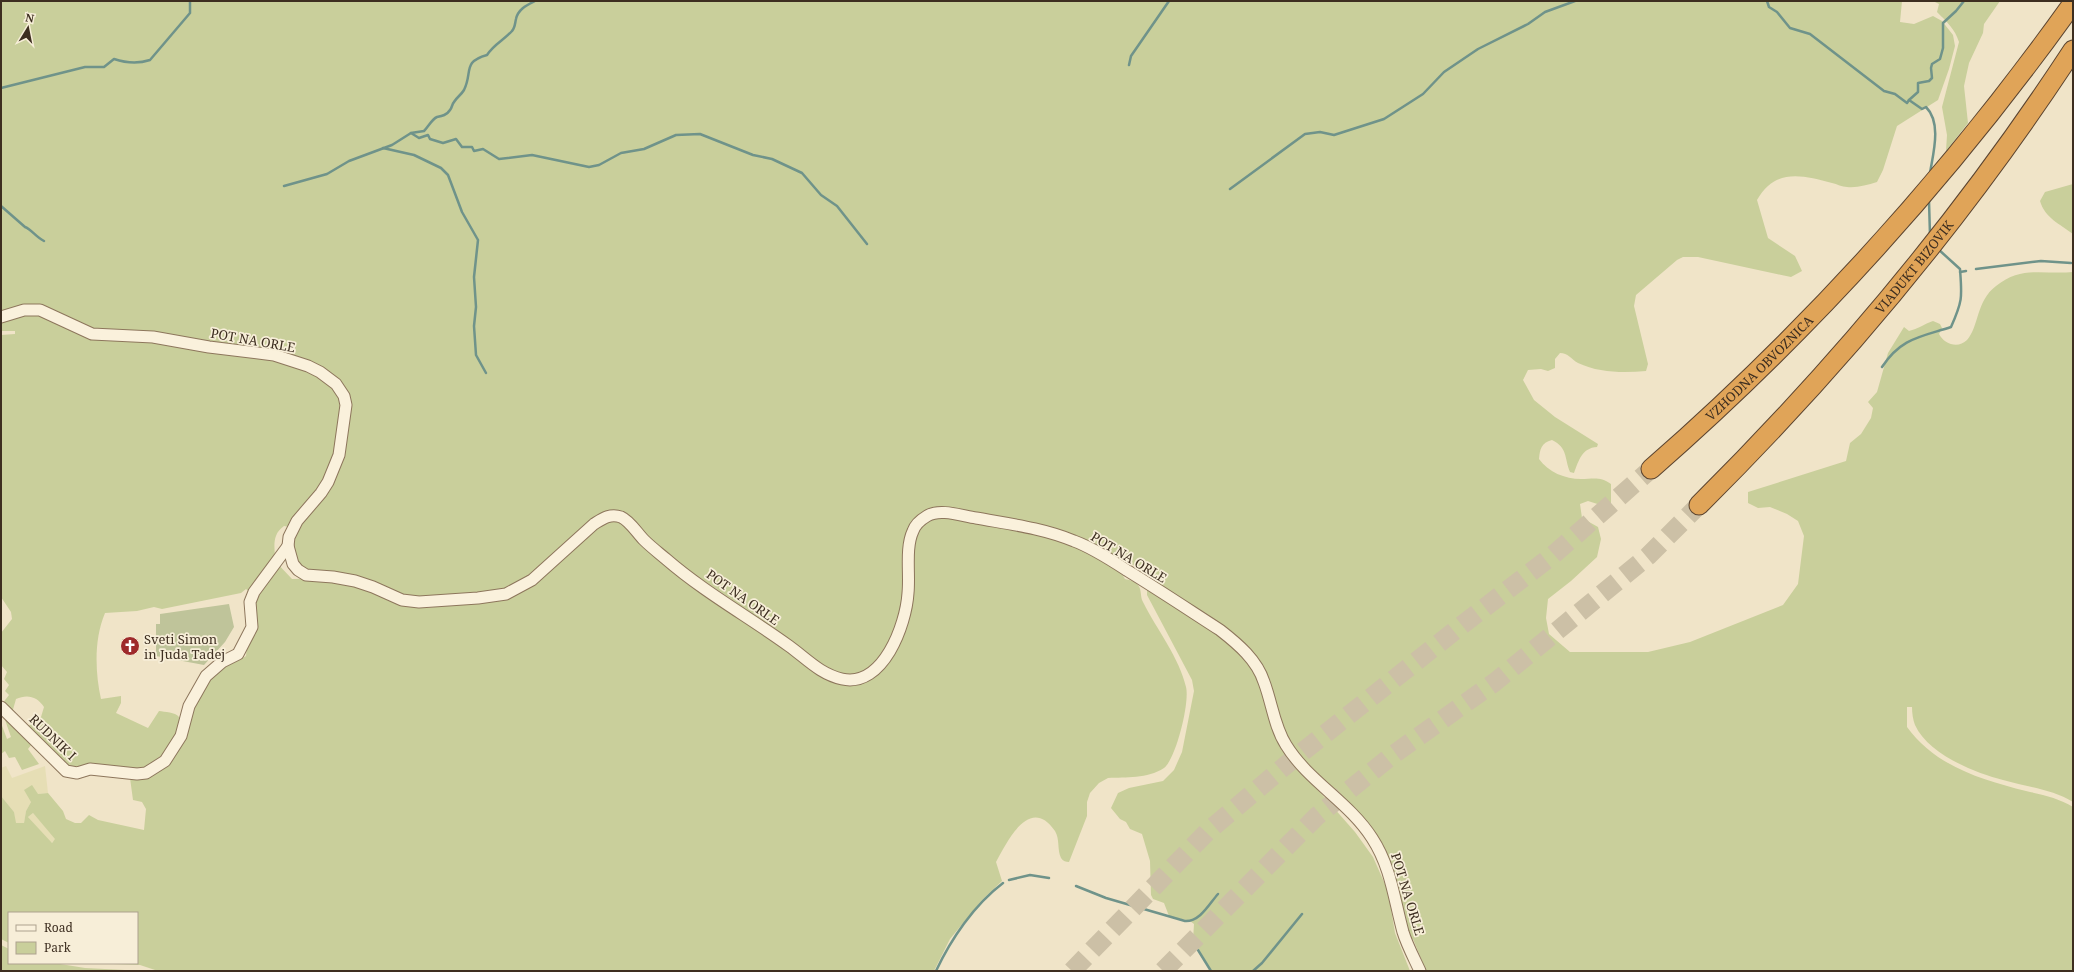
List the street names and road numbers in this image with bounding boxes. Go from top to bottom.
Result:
street label: VIADUKT BIZOVIK [1871,216,1958,317]
street label: VZHODNA OBVOZNICA [1701,311,1818,425]
street label: POT NA ORLE [209,324,297,356]
street label: POT NA ORLE [1088,527,1170,587]
street label: POT NA ORLE [703,565,783,629]
street label: RUDNIK I [25,710,81,764]
street label: POT NA ORLE [1387,851,1429,937]

